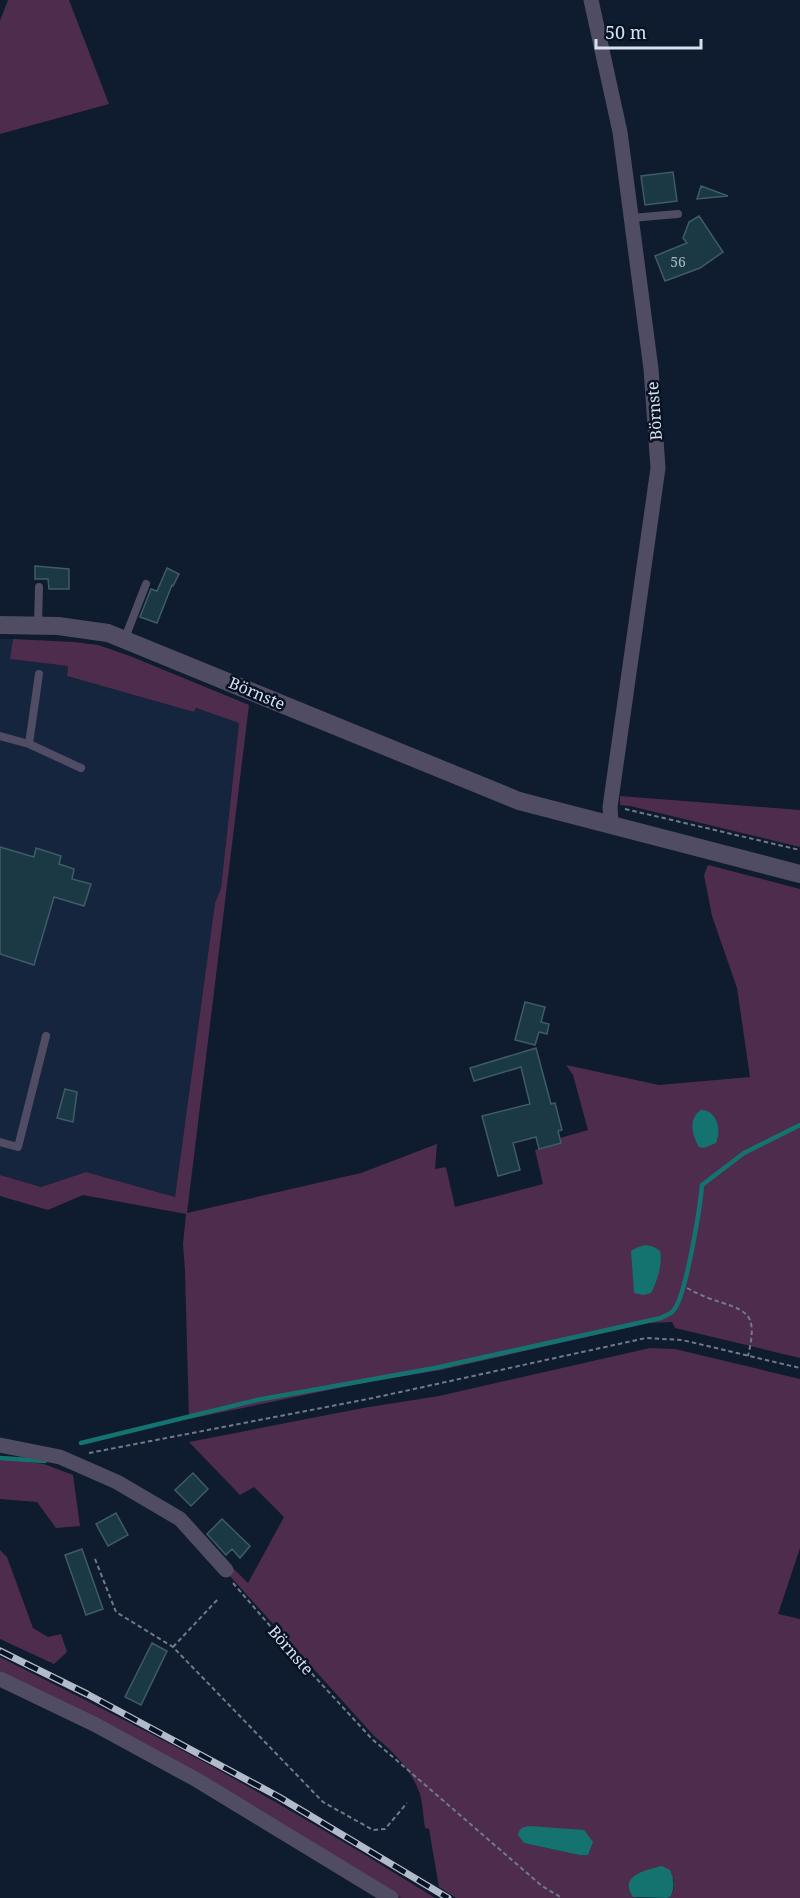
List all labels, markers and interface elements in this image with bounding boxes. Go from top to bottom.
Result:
scale bar [596,12,701,50]
text: 50 m [605,20,647,44]
house number: 56 [670,252,686,271]
street label: Börnste [641,381,667,441]
street label: Börnste [226,671,288,715]
street label: Börnste [263,1621,319,1679]

